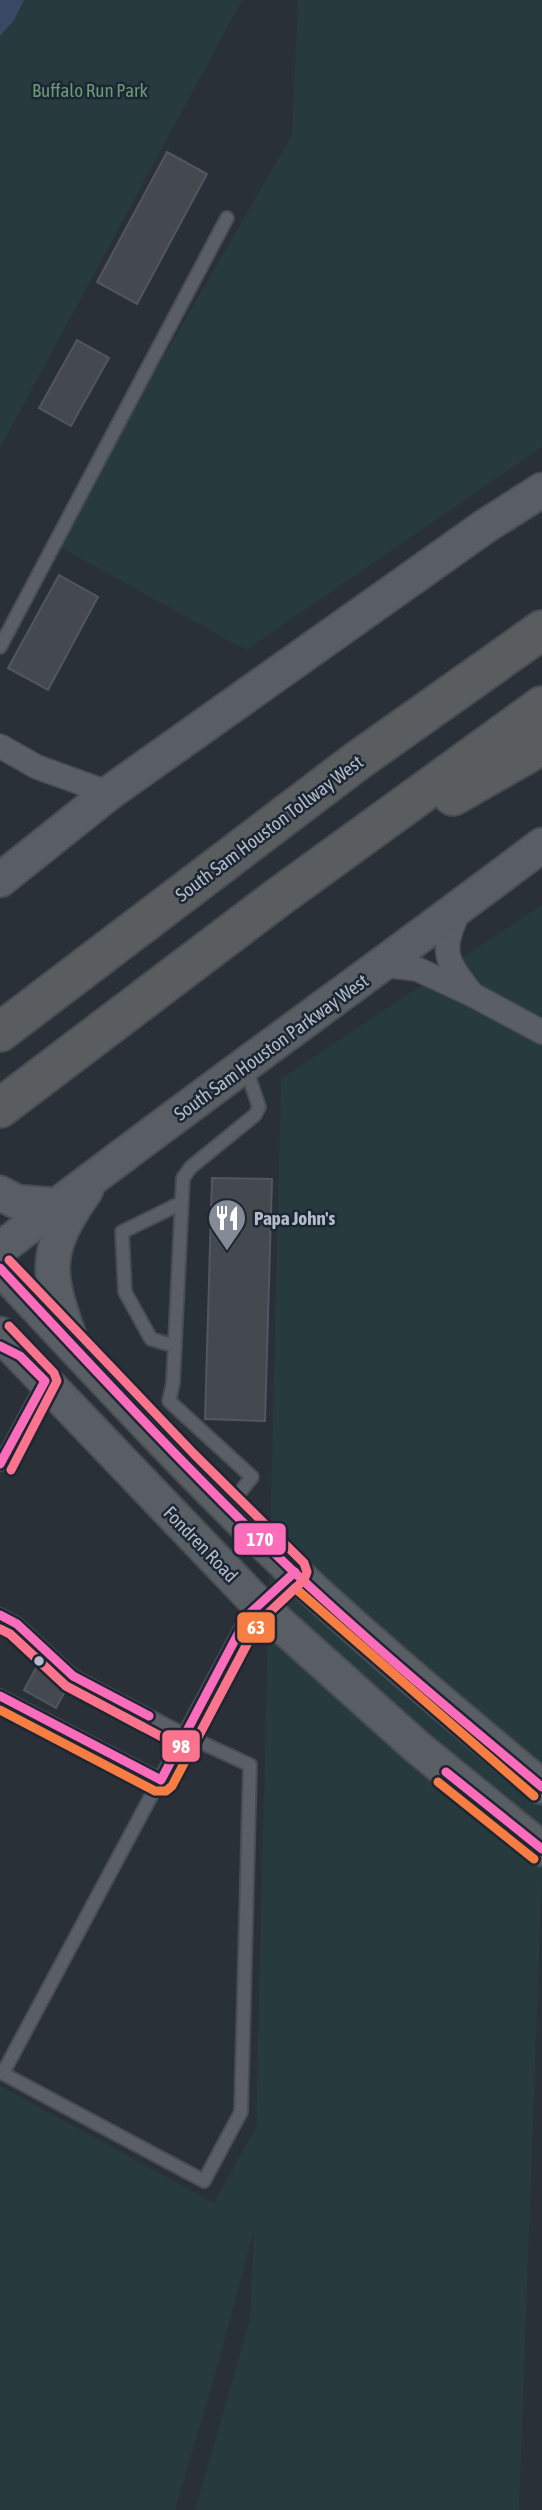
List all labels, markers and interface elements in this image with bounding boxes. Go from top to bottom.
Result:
park label: Buffalo Run Park [32,79,149,101]
street label: South Sam Houston Tollway West [171,750,367,906]
street label: South Sam Houston Parkway West [170,969,372,1125]
restaurant icon: Papa John's [206,1197,248,1252]
place label: Papa John's [254,1207,335,1229]
street label: Fondren Road [159,1502,243,1586]
line badge: 170 [233,1522,287,1556]
text: 170 [247,1528,273,1550]
line badge: 63 [236,1611,276,1644]
text: 63 [247,1616,265,1638]
unlabelled marker [32,1654,46,1668]
line badge: 98 [161,1729,201,1763]
text: 98 [172,1735,190,1757]

